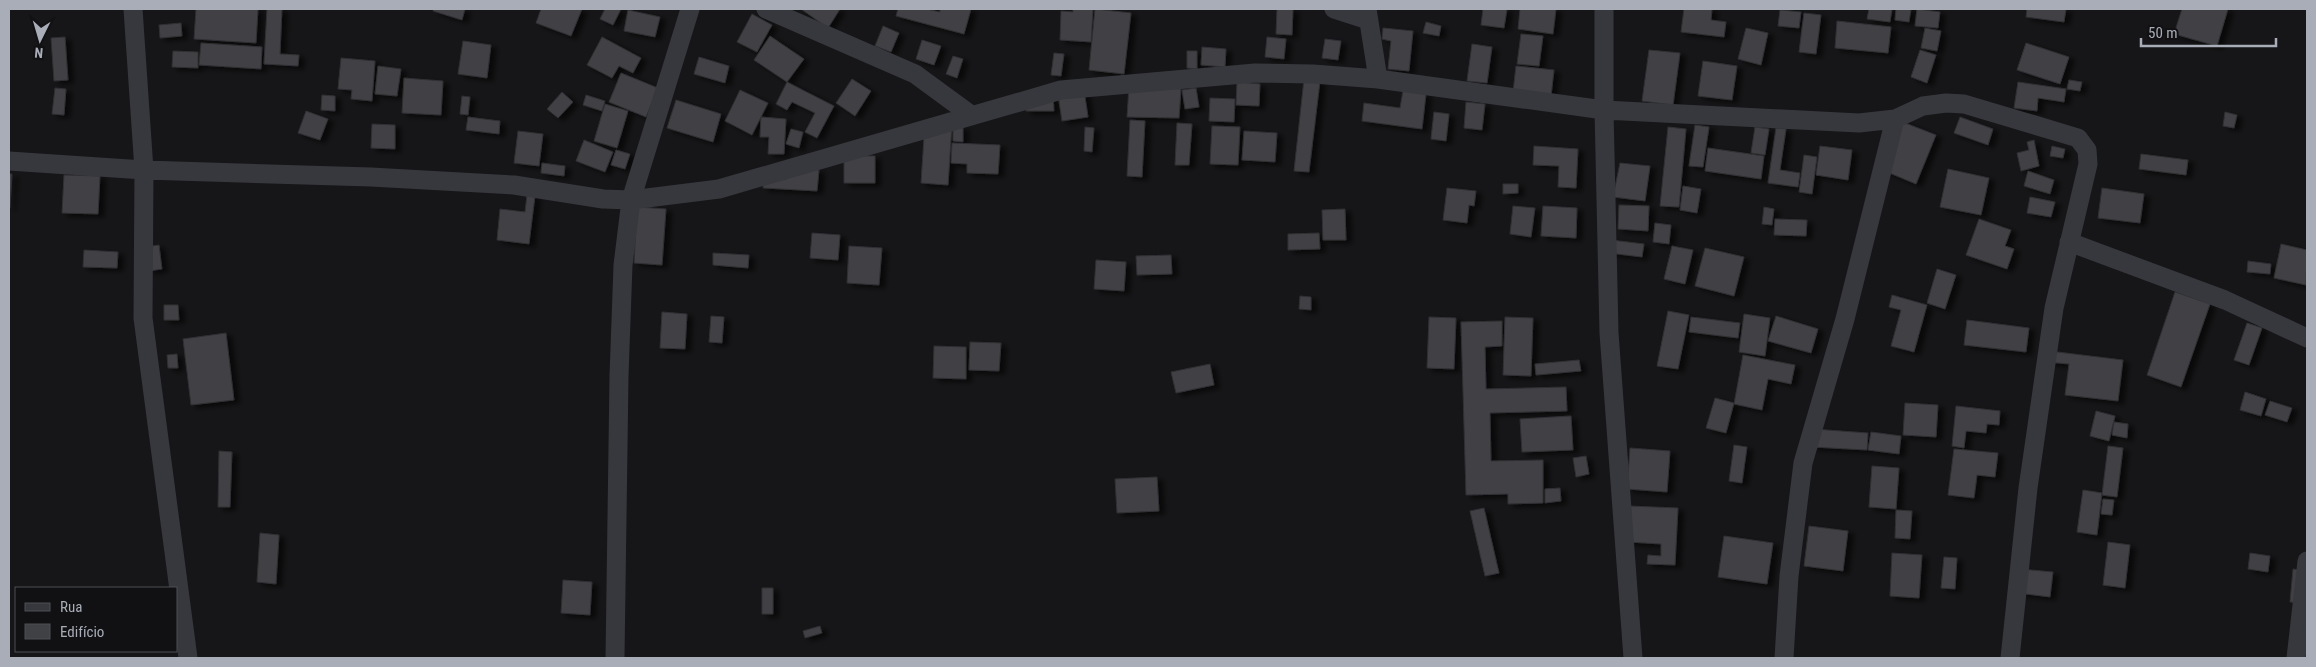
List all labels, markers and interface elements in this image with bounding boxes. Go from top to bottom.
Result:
north arrow [15,15,65,65]
scale bar [2141,15,2276,47]
text: 50 m [2148,24,2178,42]
text: N [34,45,44,61]
legend [15,587,178,652]
text: Rua [60,598,82,616]
text: Edifício [60,623,104,641]

